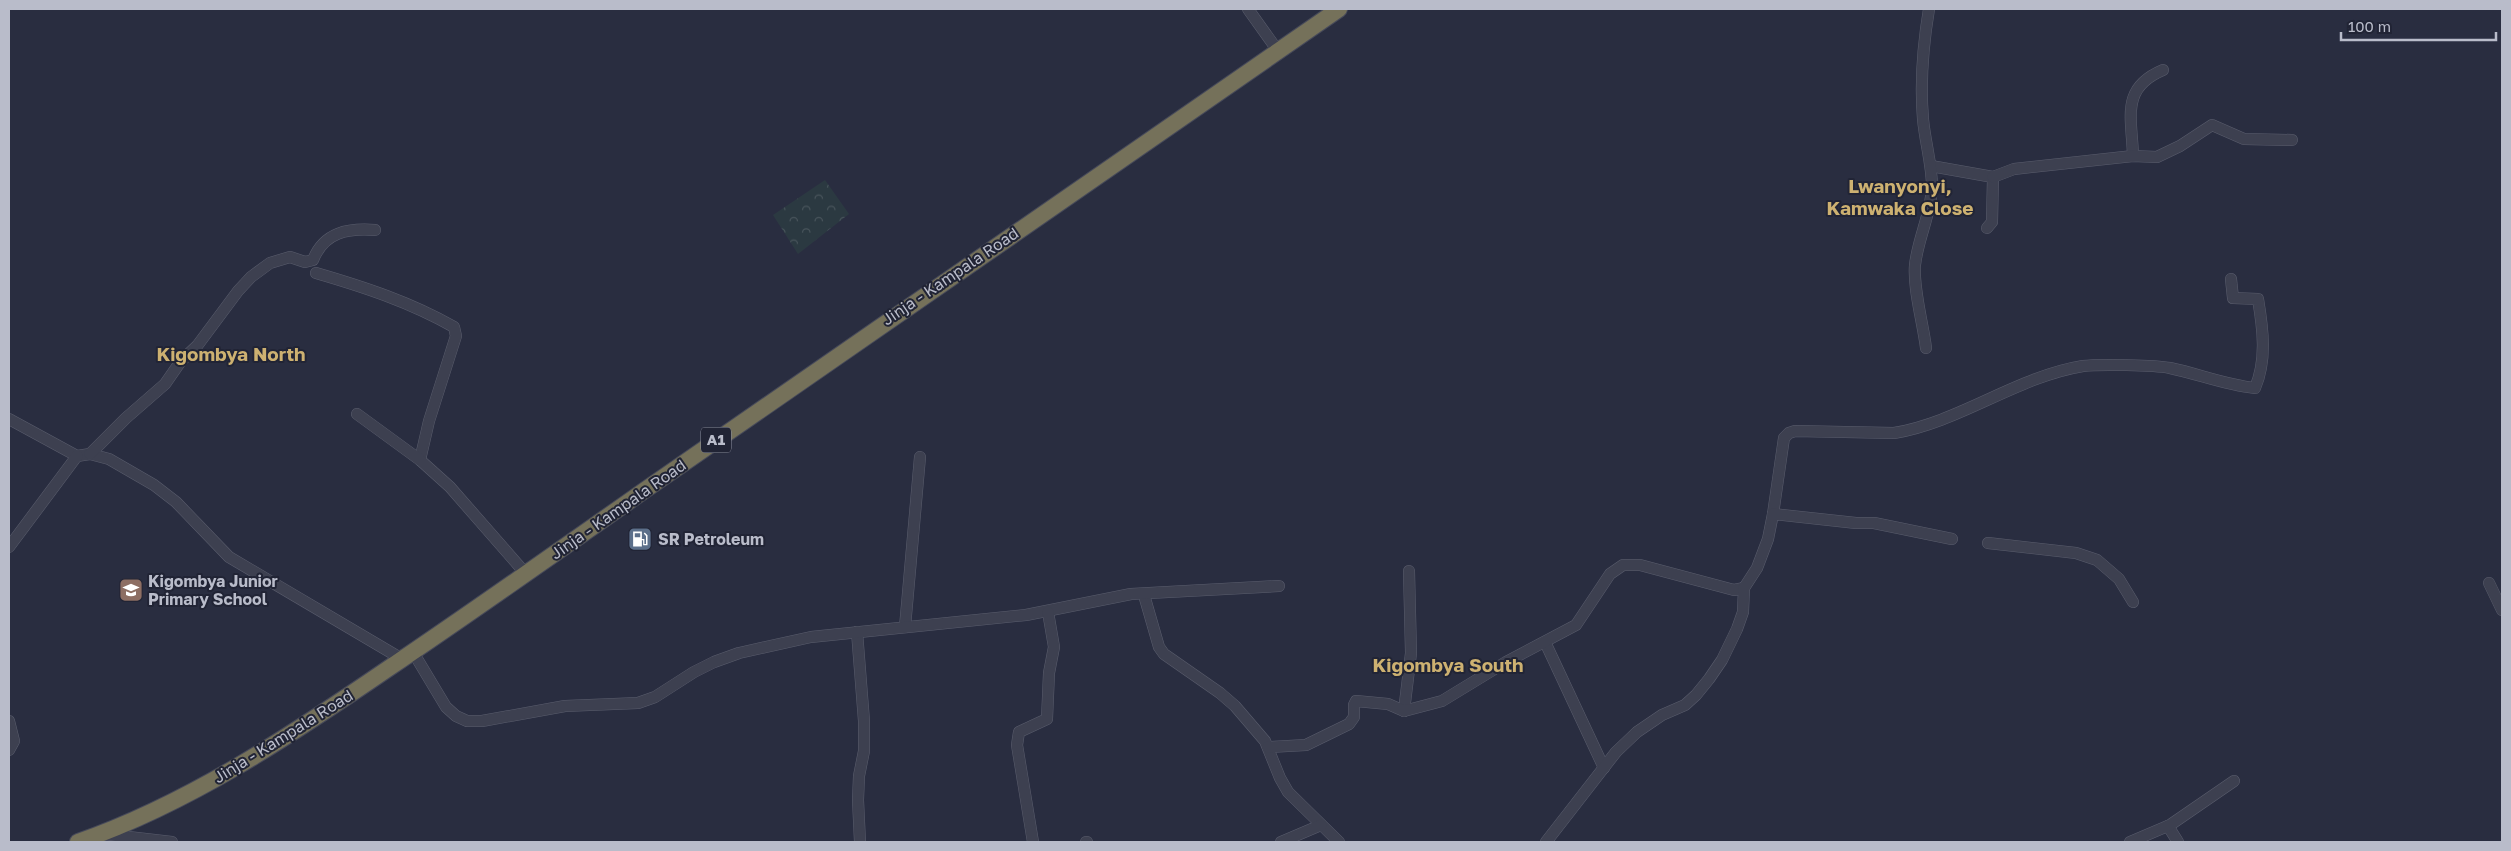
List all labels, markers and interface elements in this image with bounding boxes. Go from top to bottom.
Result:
scale bar [2341,10,2496,42]
text: 100 m [2348,17,2391,35]
district label: Lwanyonyi, Kamwaka Close [1827,174,1973,219]
street label: Jinja - Kampala Road [878,223,1022,329]
district label: Kigombya North [156,342,306,365]
road number: A1 [701,428,731,452]
street label: Jinja - Kampala Road [546,455,690,563]
fuel station icon: SR Petroleum [627,526,653,552]
place label: SR Petroleum [658,529,764,549]
place label: Kigombya Junior Primary School [148,571,278,609]
school or university icon: Kigombya Junior Primary School [118,577,144,603]
district label: Kigombya South [1372,653,1524,676]
street label: Jinja - Kampala Road [210,685,356,787]

